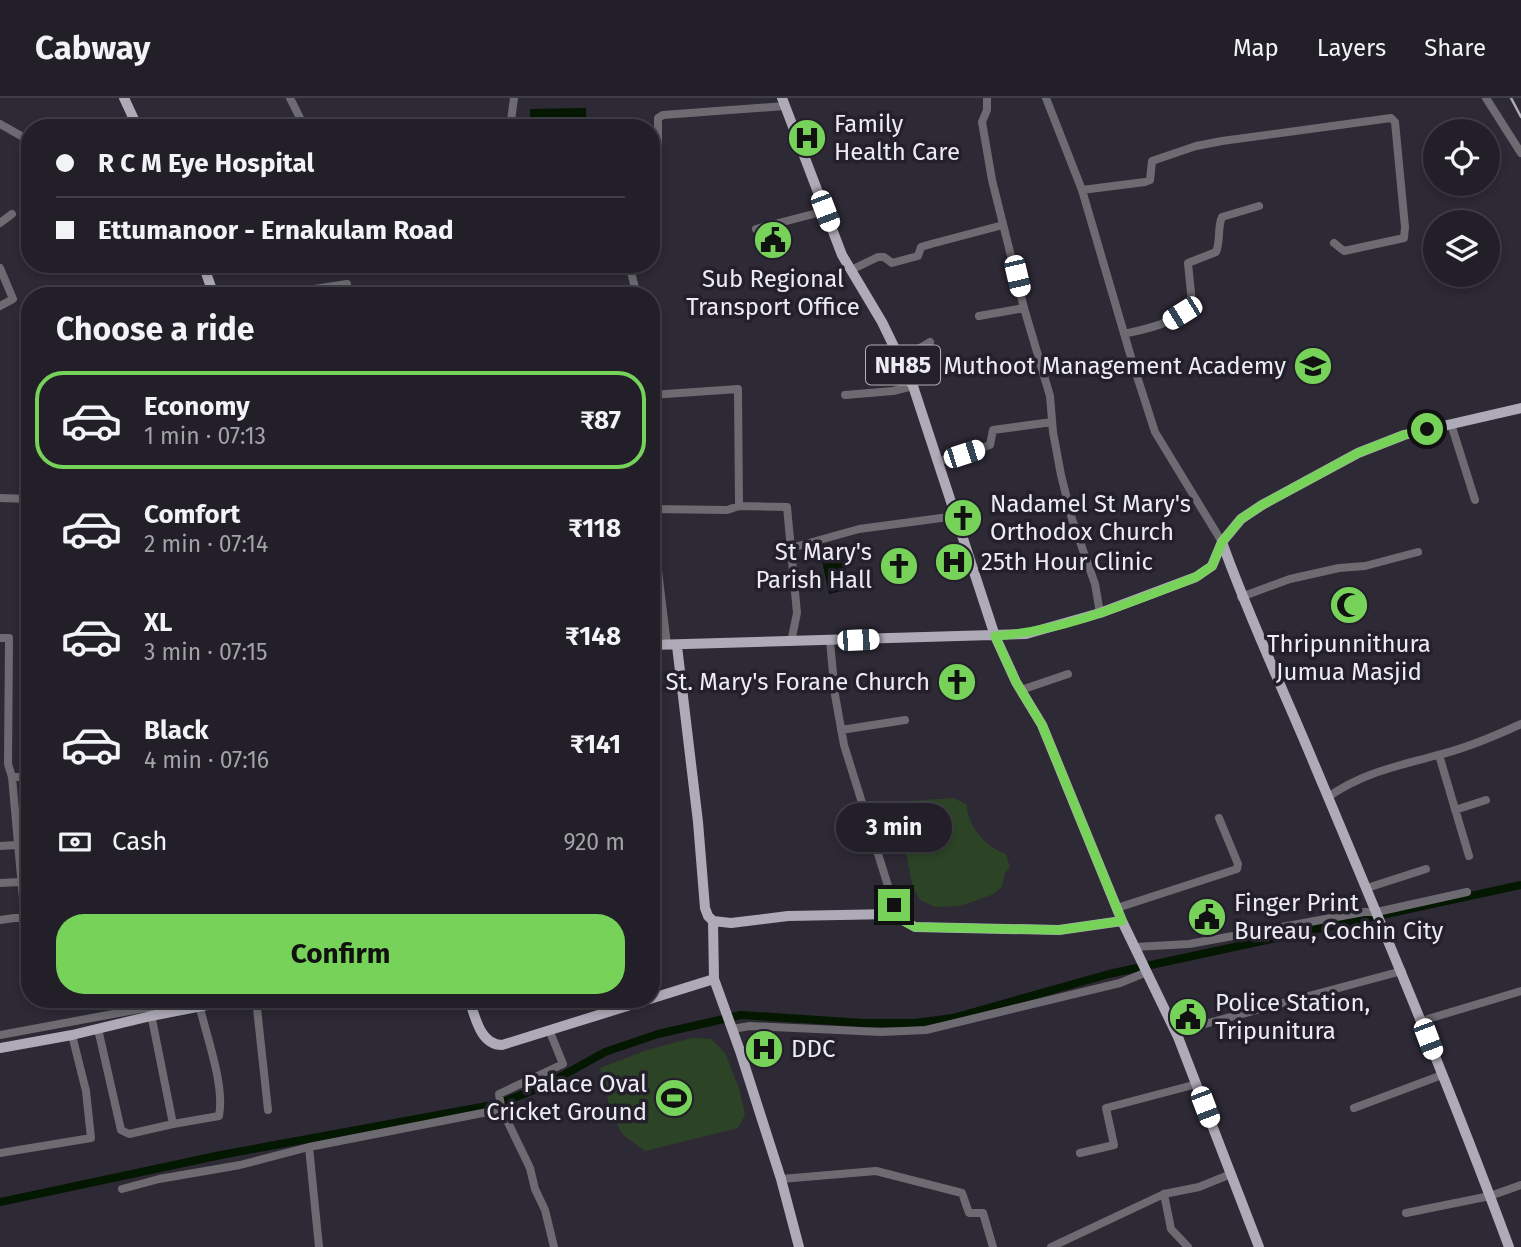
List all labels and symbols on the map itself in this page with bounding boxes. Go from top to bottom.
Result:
place label: Family Health Care [834,110,960,166]
hospital icon: Family Health Care [786,117,828,159]
car [808,188,843,234]
public building icon: Sub Regional Transport Office [752,219,794,261]
car [1003,253,1032,299]
place label: Sub Regional Transport Office [686,265,860,321]
car [1159,293,1206,333]
school or university icon: Muthoot Management Academy [1292,345,1334,387]
road number: NH85 [866,346,940,384]
place label: Muthoot Management Academy [943,352,1286,380]
route start [1411,413,1443,445]
car [941,438,988,470]
place label: Nadamel St Mary's Orthodox Church [990,490,1191,546]
church icon: Nadamel St Mary's Orthodox Church [942,497,984,539]
place label: St Mary's Parish Hall [755,538,872,594]
hospital icon: 25th Hour Clinic [933,541,975,583]
church icon: St Mary's Parish Hall [878,545,920,587]
place label: 25th Hour Clinic [981,548,1153,576]
mosque icon: Thripunnithura Jumua Masjid [1328,584,1370,626]
car [837,629,880,651]
place label: Thripunnithura Jumua Masjid [1267,630,1431,686]
church icon: St. Mary's Forane Church [936,661,978,703]
place label: St. Mary's Forane Church [665,668,930,696]
callout: 3 min [836,804,952,852]
route end [878,889,910,921]
place label: Finger Print Bureau, Cochin City [1234,889,1444,945]
public building icon: Finger Print Bureau, Cochin City [1186,896,1228,938]
place label: Police Station, Tripunitura [1215,989,1370,1045]
public building icon: Police Station, Tripunitura [1167,996,1209,1038]
car [1411,1016,1446,1062]
hospital icon: DDC [743,1028,785,1070]
place label: DDC [791,1035,835,1063]
place label: Palace Oval Cricket Ground [486,1070,647,1126]
sports icon: Palace Oval Cricket Ground [653,1077,695,1119]
car [1188,1084,1223,1130]

